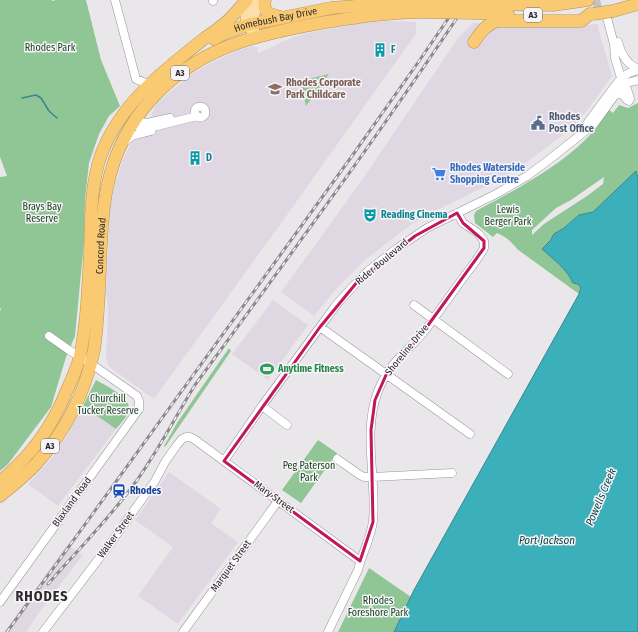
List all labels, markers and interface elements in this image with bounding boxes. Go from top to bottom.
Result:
street label: Homebush Bay Drive [232,5,318,35]
road number: A3 [524,8,542,22]
park label: Rhodes Park [25,42,76,54]
building icon: F [372,42,388,58]
place label: F [391,44,396,56]
road number: A3 [171,66,189,80]
place label: Rhodes Corporate Park Childcare [286,77,361,101]
school or university icon: Rhodes Corporate Park Childcare [267,81,283,97]
place label: Rhodes Post Office [549,111,594,135]
public building icon: Rhodes Post Office [530,115,546,131]
building icon: D [187,150,203,166]
place label: D [206,152,212,164]
place label: Rhodes Waterside Shopping Centre [450,162,525,186]
supermarket icon: Rhodes Waterside Shopping Centre [431,166,447,182]
park label: Brays Bay Reserve [22,201,62,225]
park label: Lewis Berger Park [485,204,532,228]
theatre icon: Reading Cinema [362,207,378,223]
place label: Reading Cinema [381,209,448,221]
street label: Concord Road [94,217,109,274]
street label: Rider Boulevard [353,236,411,288]
street label: Shoreline Drive [383,322,431,378]
sports icon: Anytime Fitness [259,361,275,377]
place label: Anytime Fitness [277,363,344,375]
park label: Churchill Tucker Reserve [77,393,139,417]
road number: A3 [41,439,59,453]
park label: Peg Paterson Park [283,460,335,484]
water label: Powells Creek [583,466,619,528]
street label: Blaxland Road [50,475,94,529]
street label: Mary Street [251,478,297,516]
station icon: Rhodes [111,483,127,499]
place label: Rhodes [130,485,162,497]
street label: Walker Street [95,509,137,561]
water label: Port Jackson [519,534,575,547]
street label: Marquet Street [208,537,254,594]
district label: RHODES [15,588,69,605]
park label: Rhodes Foreshore Park [348,595,409,619]

